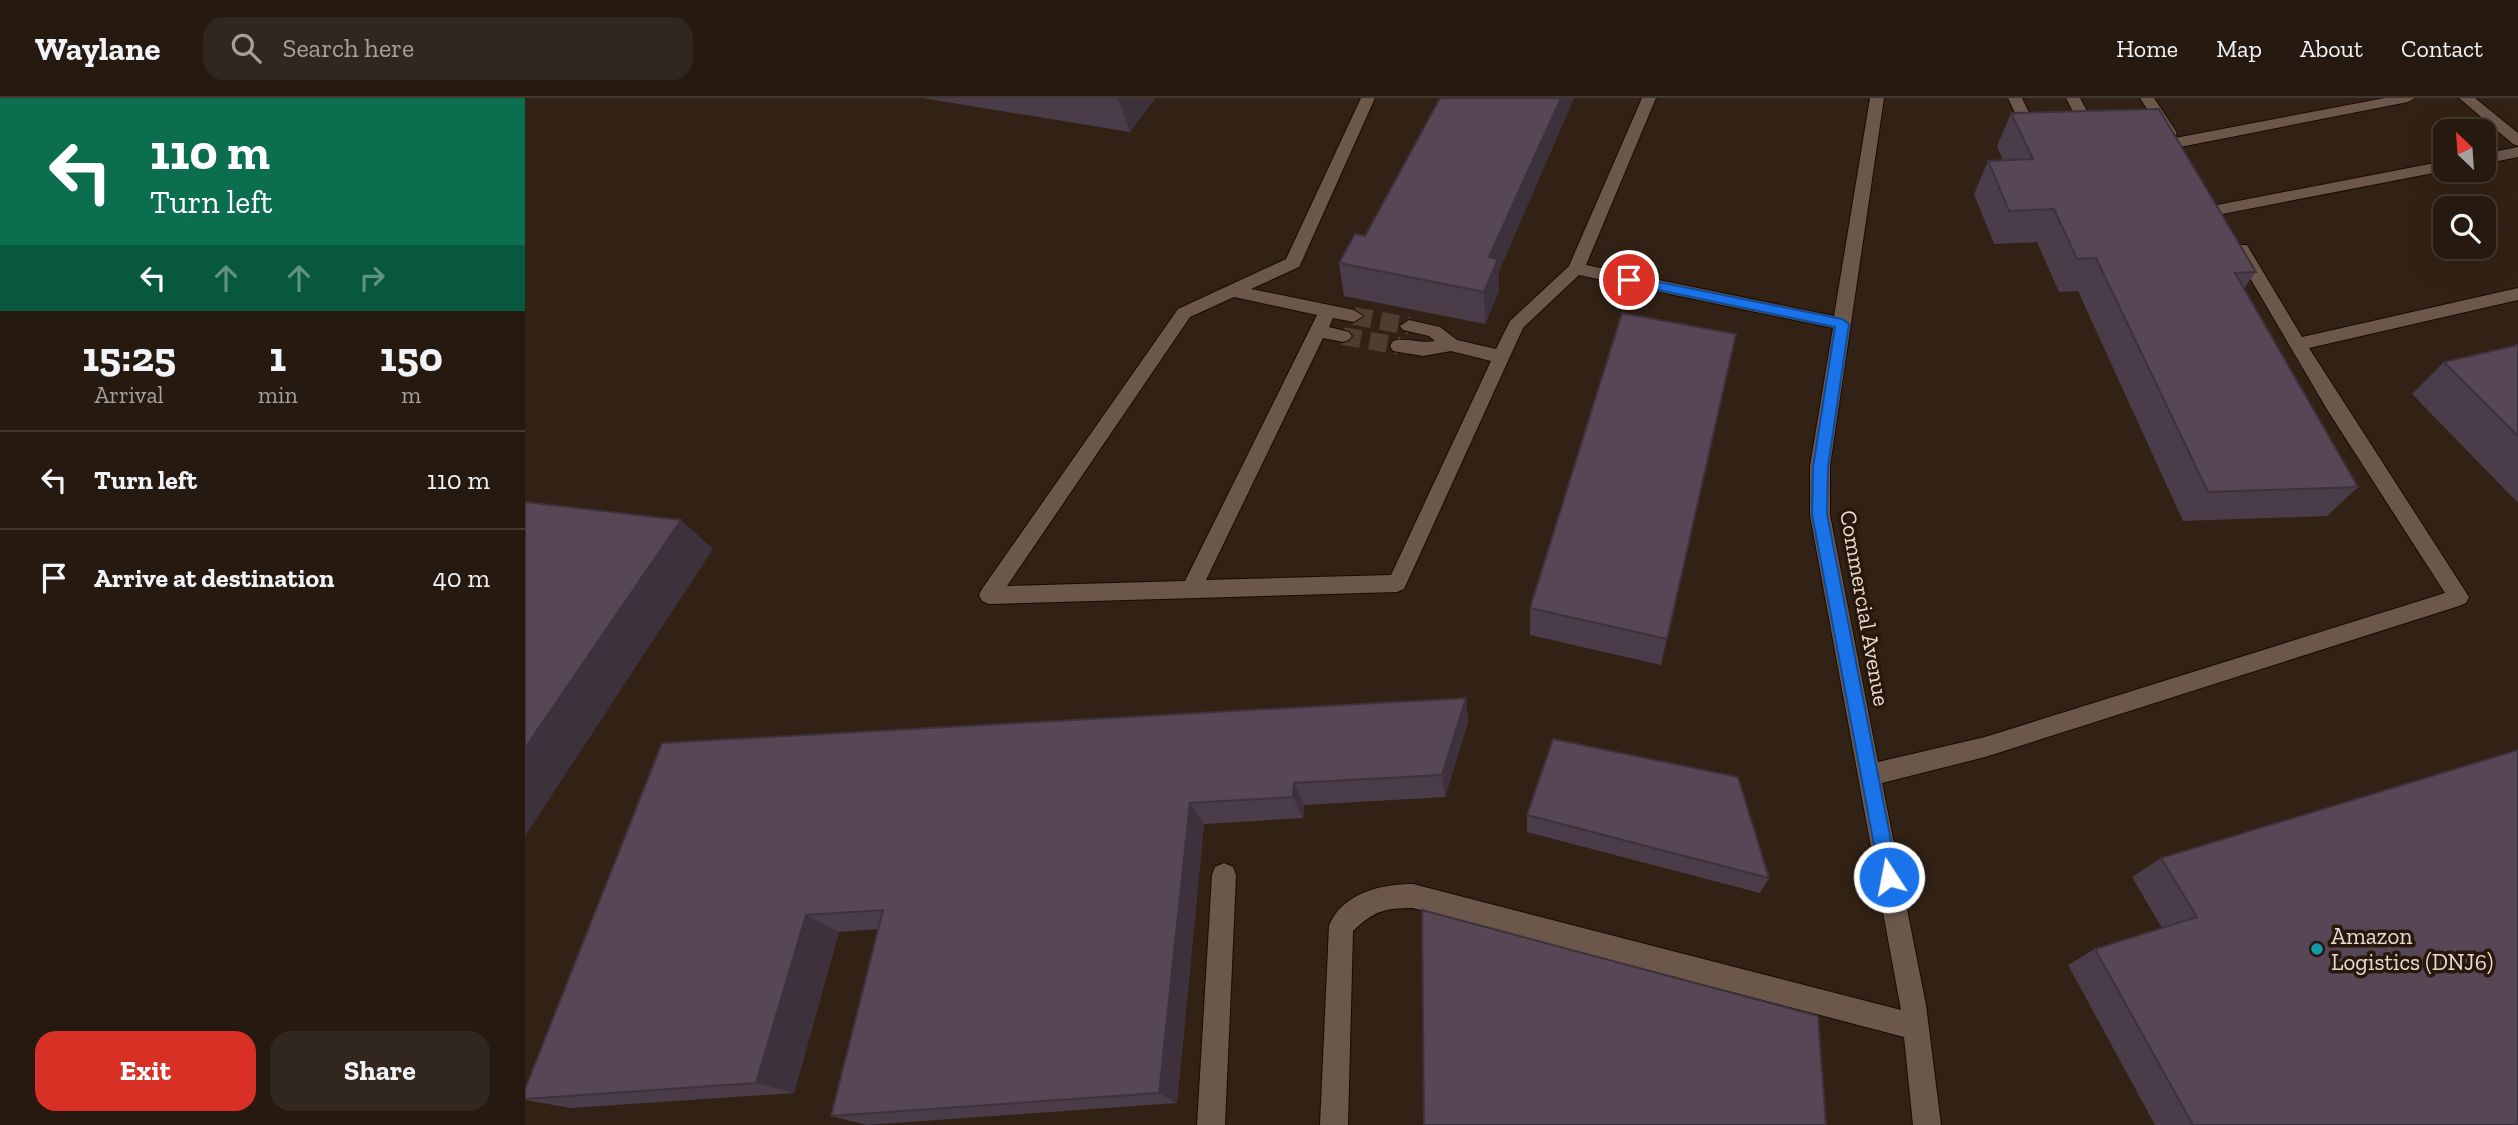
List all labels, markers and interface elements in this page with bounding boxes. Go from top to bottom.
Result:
search box [203,17,693,80]
text: Waylane [35,29,161,68]
icon: search [227,29,265,67]
text: Search here [283,32,414,64]
text: Home [2116,34,2178,63]
text: Map [2216,34,2262,63]
text: About [2300,34,2363,63]
text: Contact [2401,34,2483,63]
north arrow [2433,119,2495,182]
map controls [2433,119,2496,259]
text: 110 m [150,123,270,182]
icon: left [35,126,126,217]
text: Turn left [150,183,272,221]
button: search [2433,196,2496,259]
pin [1599,250,1659,310]
icon: left [134,259,172,297]
icon: ahead [207,259,245,297]
icon: ahead [280,259,318,297]
icon: right [353,259,391,297]
icon: arrive [1610,261,1648,299]
text: 15:25 [82,331,176,382]
text: 1 [269,331,286,382]
text: 150 [380,331,443,382]
text: Arrival [94,381,164,409]
text: min [258,381,298,409]
text: m [401,381,421,409]
icon: left [35,461,73,499]
text: Turn left [94,464,197,496]
text: 110 m [427,464,490,496]
street label: Commercial Avenue [1834,508,1896,708]
icon: arrive [35,559,73,597]
text: Arrive at destination [94,562,334,594]
text: 40 m [433,562,490,594]
position arrow [1852,840,1926,914]
place label: Amazon Logistics (DNJ6) [2331,922,2493,976]
marker: Amazon Logistics (DNJ6) [2309,941,2325,957]
button: Exit [35,1031,256,1111]
button: Share [270,1031,490,1111]

